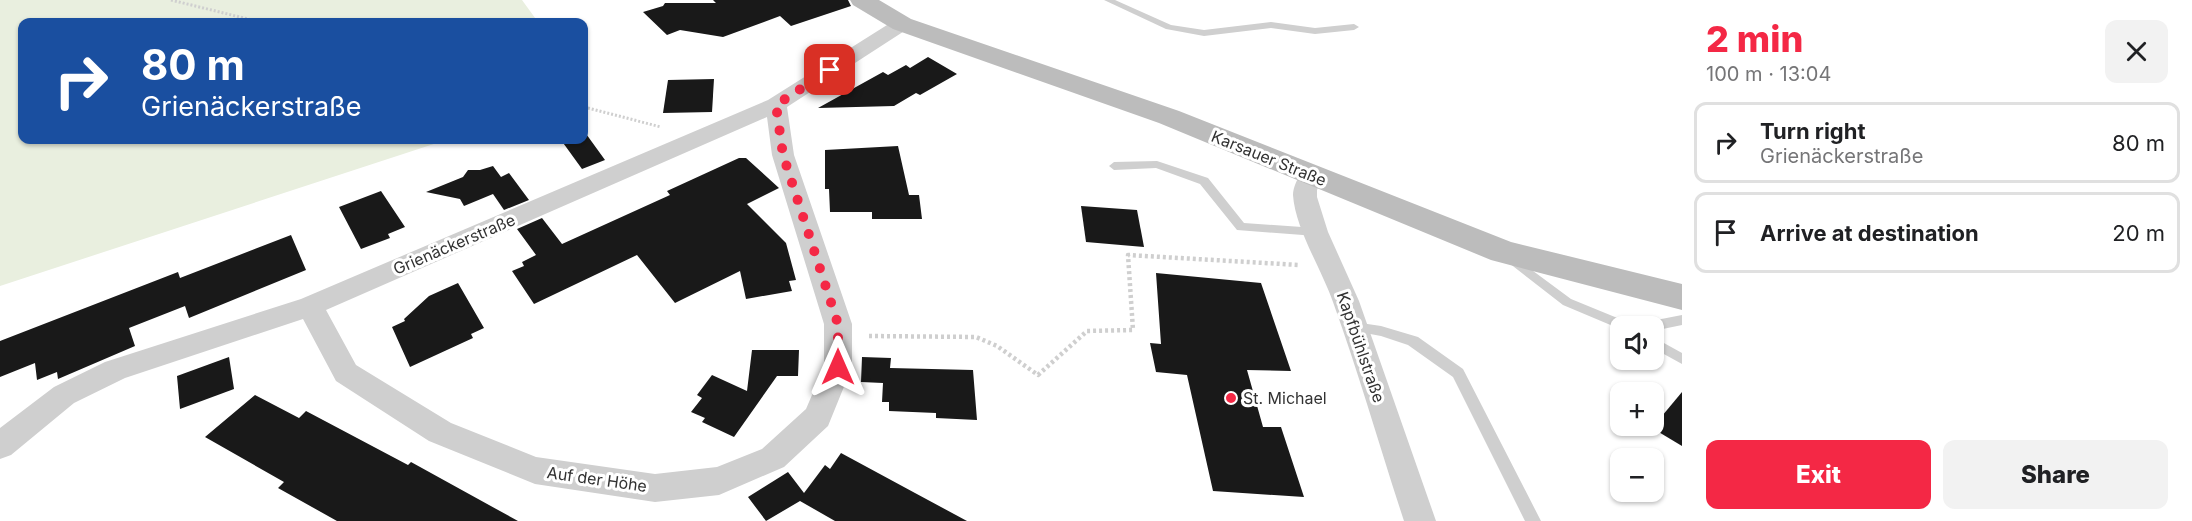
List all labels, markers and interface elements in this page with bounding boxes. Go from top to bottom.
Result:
text: 2 min [1706,17,1803,61]
button: close [2105,20,2168,83]
text: 80 m [141,39,245,90]
icon: right [42,42,120,120]
pin [804,44,855,95]
icon: arrive [813,53,846,86]
text: 100 m · 13:04 [1706,62,1831,86]
text: Grienäckerstraße [141,90,361,123]
text: Turn right [1760,118,1866,144]
street label: Karsauer Straße [1209,126,1329,190]
icon: right [1709,126,1742,159]
text: 80 m [2112,130,2165,156]
text: Grienäckerstraße [1760,144,1923,168]
street label: Grienäckerstraße [390,209,518,279]
icon: arrive [1709,216,1742,249]
text: Arrive at destination [1760,220,1979,246]
text: 20 m [2112,220,2165,246]
street label: Kapfbühlstraße [1333,289,1389,405]
map controls [1610,316,1664,502]
button: sound [1610,316,1664,370]
position arrow [806,335,870,399]
button: + [1610,382,1664,436]
place label: St. Michael [1243,388,1327,408]
marker: St. Michael [1224,391,1238,405]
button: Exit [1706,440,1931,509]
button: Share [1943,440,2168,509]
button: − [1610,448,1664,502]
street label: Auf der Höhe [546,462,648,496]

